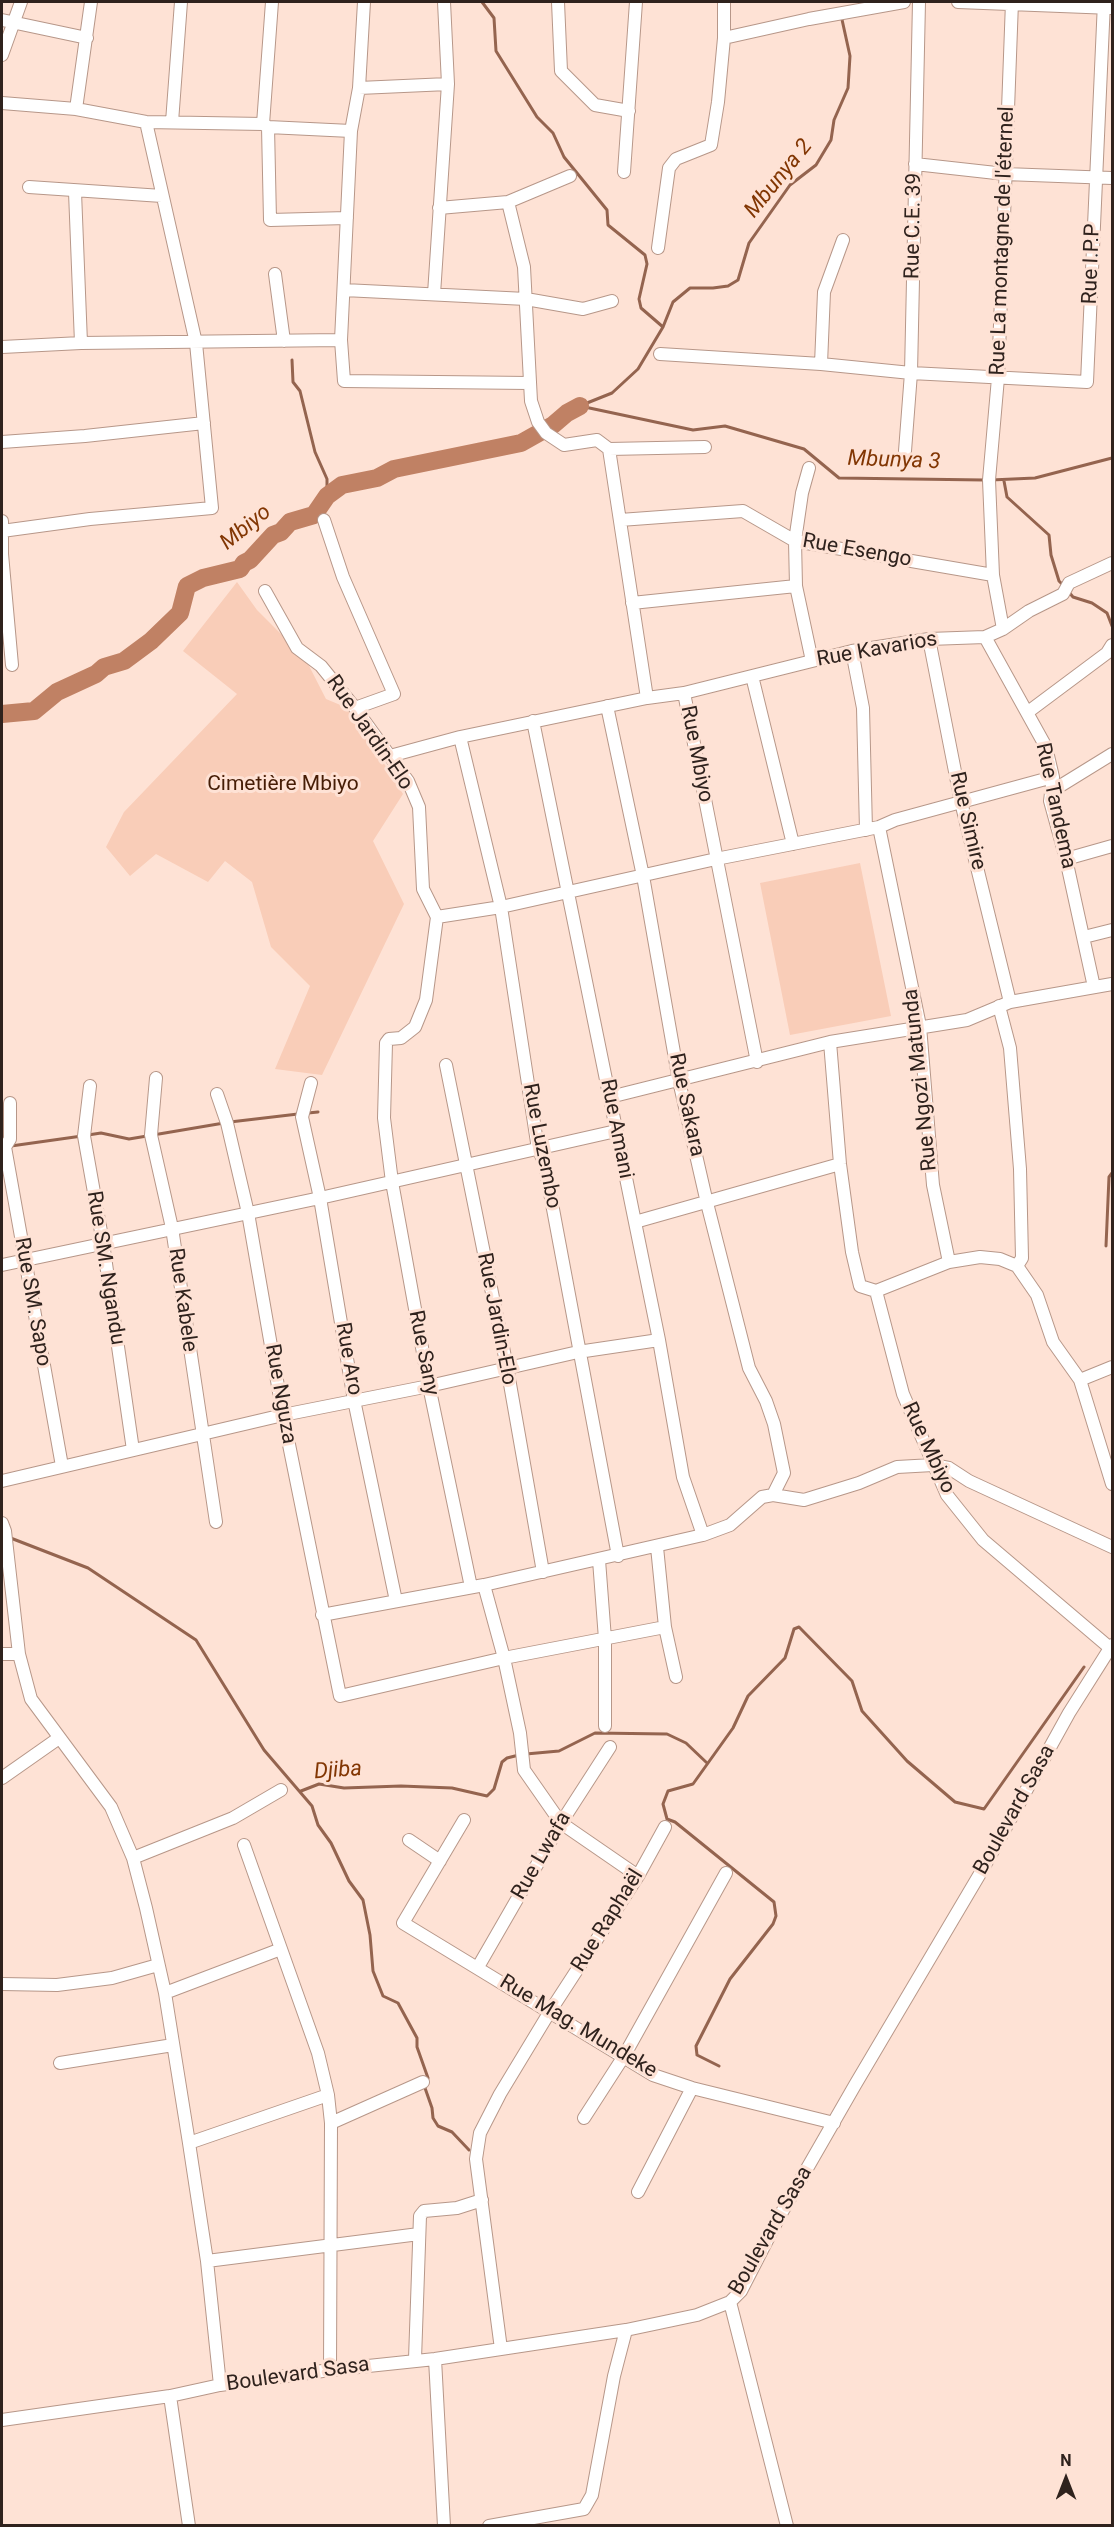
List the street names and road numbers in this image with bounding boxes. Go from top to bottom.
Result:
street label: Rue La montagne de l'éternel [986,106,1020,376]
street label: Rue C.E. 39 [900,173,928,279]
street label: Rue I.P.P [1078,223,1106,305]
street label: Rue Esengo [801,529,913,573]
street label: Rue Kavarios [815,627,939,673]
street label: Rue Jardin-Elo [320,671,418,795]
street label: Rue Mbiyo [674,704,718,804]
street label: Rue Tandema [1029,741,1081,871]
street label: Rue Simire [943,769,991,873]
street label: Rue Ngozi Matunda [899,988,943,1172]
street label: Rue Sakara [663,1051,709,1159]
street label: Rue Amani [594,1077,638,1181]
street label: Rue Luzembo [517,1081,565,1211]
street label: Rue SM. Ngandu [80,1189,130,1347]
street label: Rue SM. Sapo [8,1236,56,1368]
street label: Rue Kabele [162,1246,202,1354]
street label: Rue Jardin-Elo [471,1251,521,1387]
street label: Rue Sany [402,1308,444,1398]
street label: Rue Aro [329,1321,367,1397]
street label: Rue Nguza [259,1342,301,1446]
street label: Rue Mbiyo [896,1398,960,1498]
street label: Boulevard Sasa [969,1741,1061,1879]
street label: Rue Lwafa [507,1808,577,1904]
street label: Rue Raphaël [567,1865,649,1977]
street label: Rue Mag. Mundeke [495,1970,661,2084]
street label: Boulevard Sasa [724,2162,818,2300]
street label: Boulevard Sasa [225,2352,371,2398]

